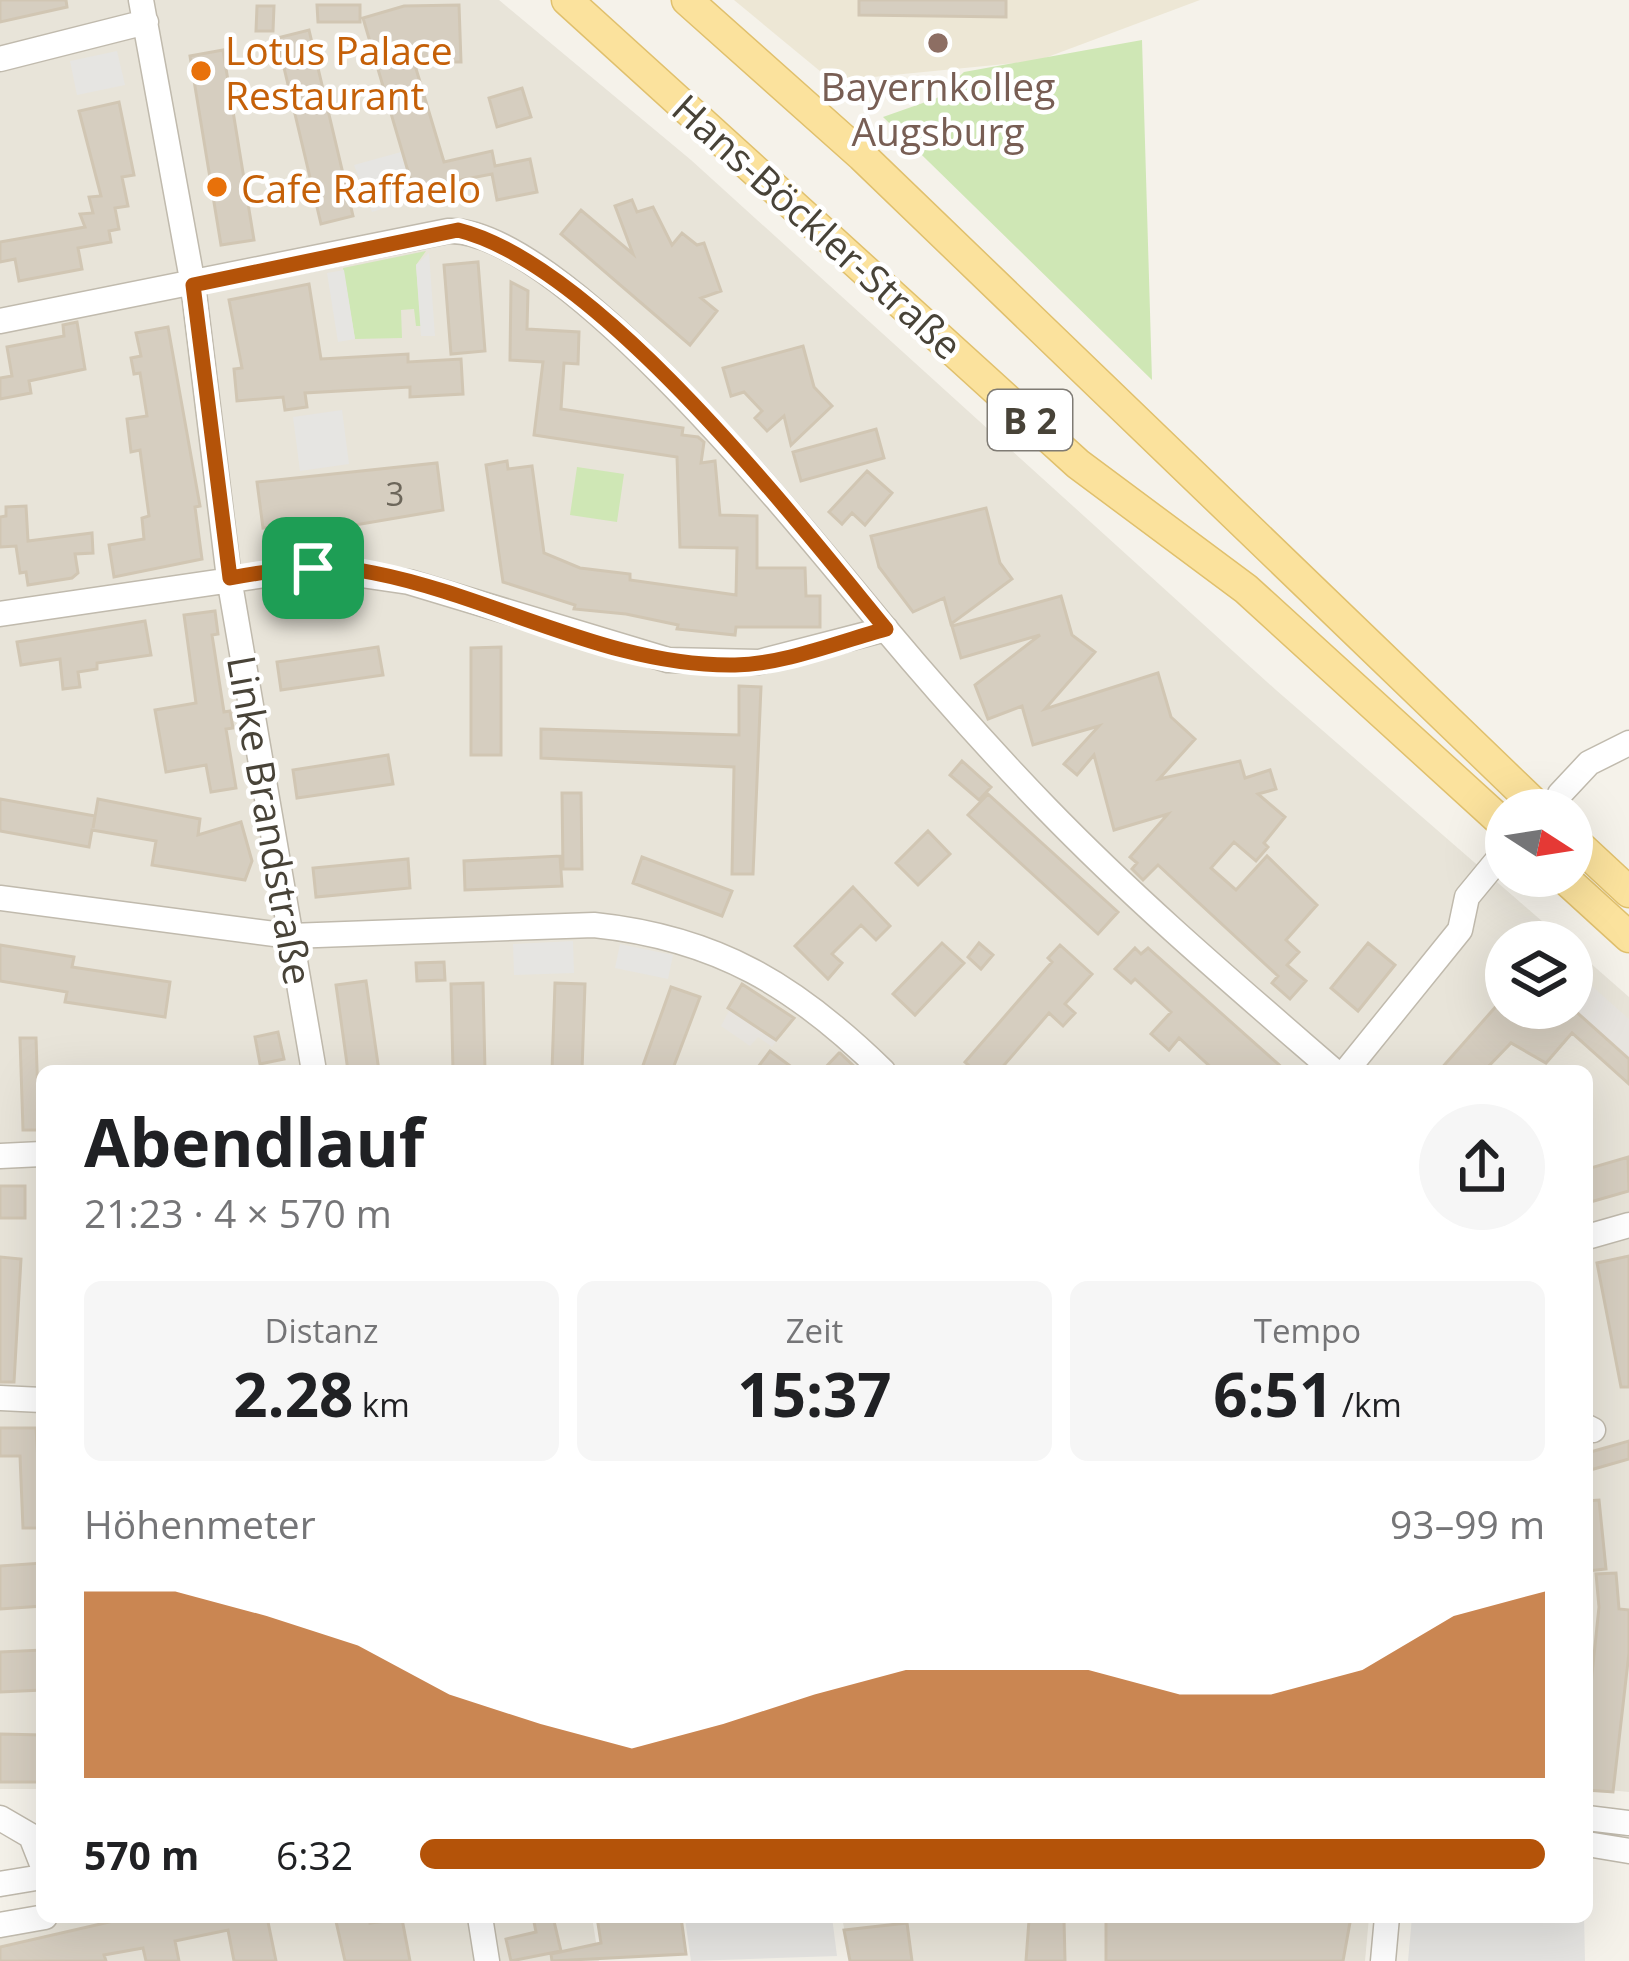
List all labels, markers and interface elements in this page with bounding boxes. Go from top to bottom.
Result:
place label: Lotus Palace Restaurant [225,23,453,121]
marker: Bayernkolleg Augsburg [925,30,951,56]
marker: Lotus Palace Restaurant [188,58,214,84]
place label: Bayernkolleg Augsburg [821,59,1055,157]
street label: Hans-Böckler-Straße [662,82,974,370]
place label: Cafe Raffaelo [241,161,481,214]
marker: Cafe Raffaelo [204,174,230,200]
road number: B 2 [988,390,1072,450]
house number: 3 [386,471,404,516]
pin [262,517,364,619]
icon: arrive [280,535,346,601]
street label: Linke Brandstraße [216,651,326,989]
north arrow [1485,789,1593,897]
map controls [1485,789,1593,1029]
button: layers [1485,921,1593,1029]
text: Abendlauf [84,1096,424,1186]
button: share [1419,1104,1545,1230]
text: 21:23 · 4 × 570 m [84,1186,392,1239]
text: Distanz [265,1308,378,1353]
text: Zeit [786,1308,843,1353]
text: Tempo [1254,1308,1361,1353]
text: 2.28 [233,1353,353,1435]
text: 15:37 [737,1353,892,1435]
text: 6:51 [1213,1353,1333,1435]
text: km [353,1382,410,1427]
text: /km [1333,1382,1402,1427]
text: Höhenmeter [84,1497,316,1550]
text: 93–99 m [1390,1497,1545,1550]
text: 570 m [84,1828,199,1881]
text: 6:32 [276,1828,353,1881]

